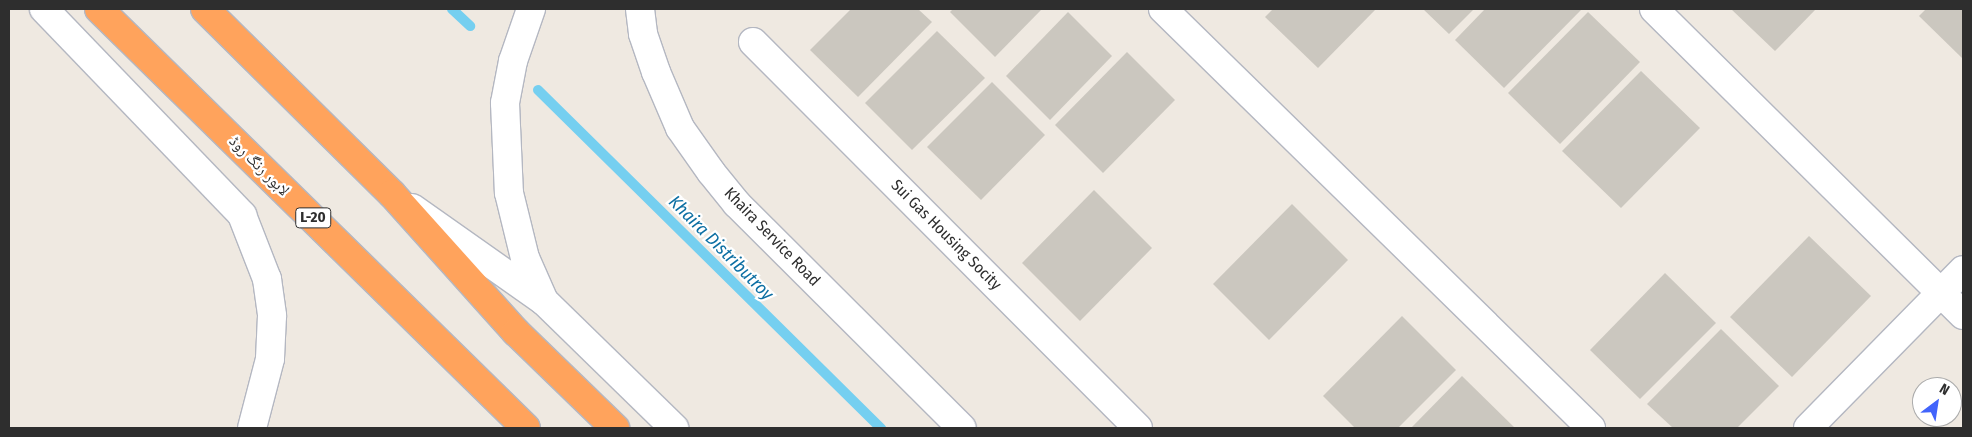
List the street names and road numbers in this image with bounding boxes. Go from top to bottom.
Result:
street label: لاہور رنگ روڈ [225,132,293,200]
street label: Sui Gas Housing Socity [887,176,1005,294]
street label: Khaira Service Road [720,184,824,290]
road number: L-20 [294,206,332,230]

